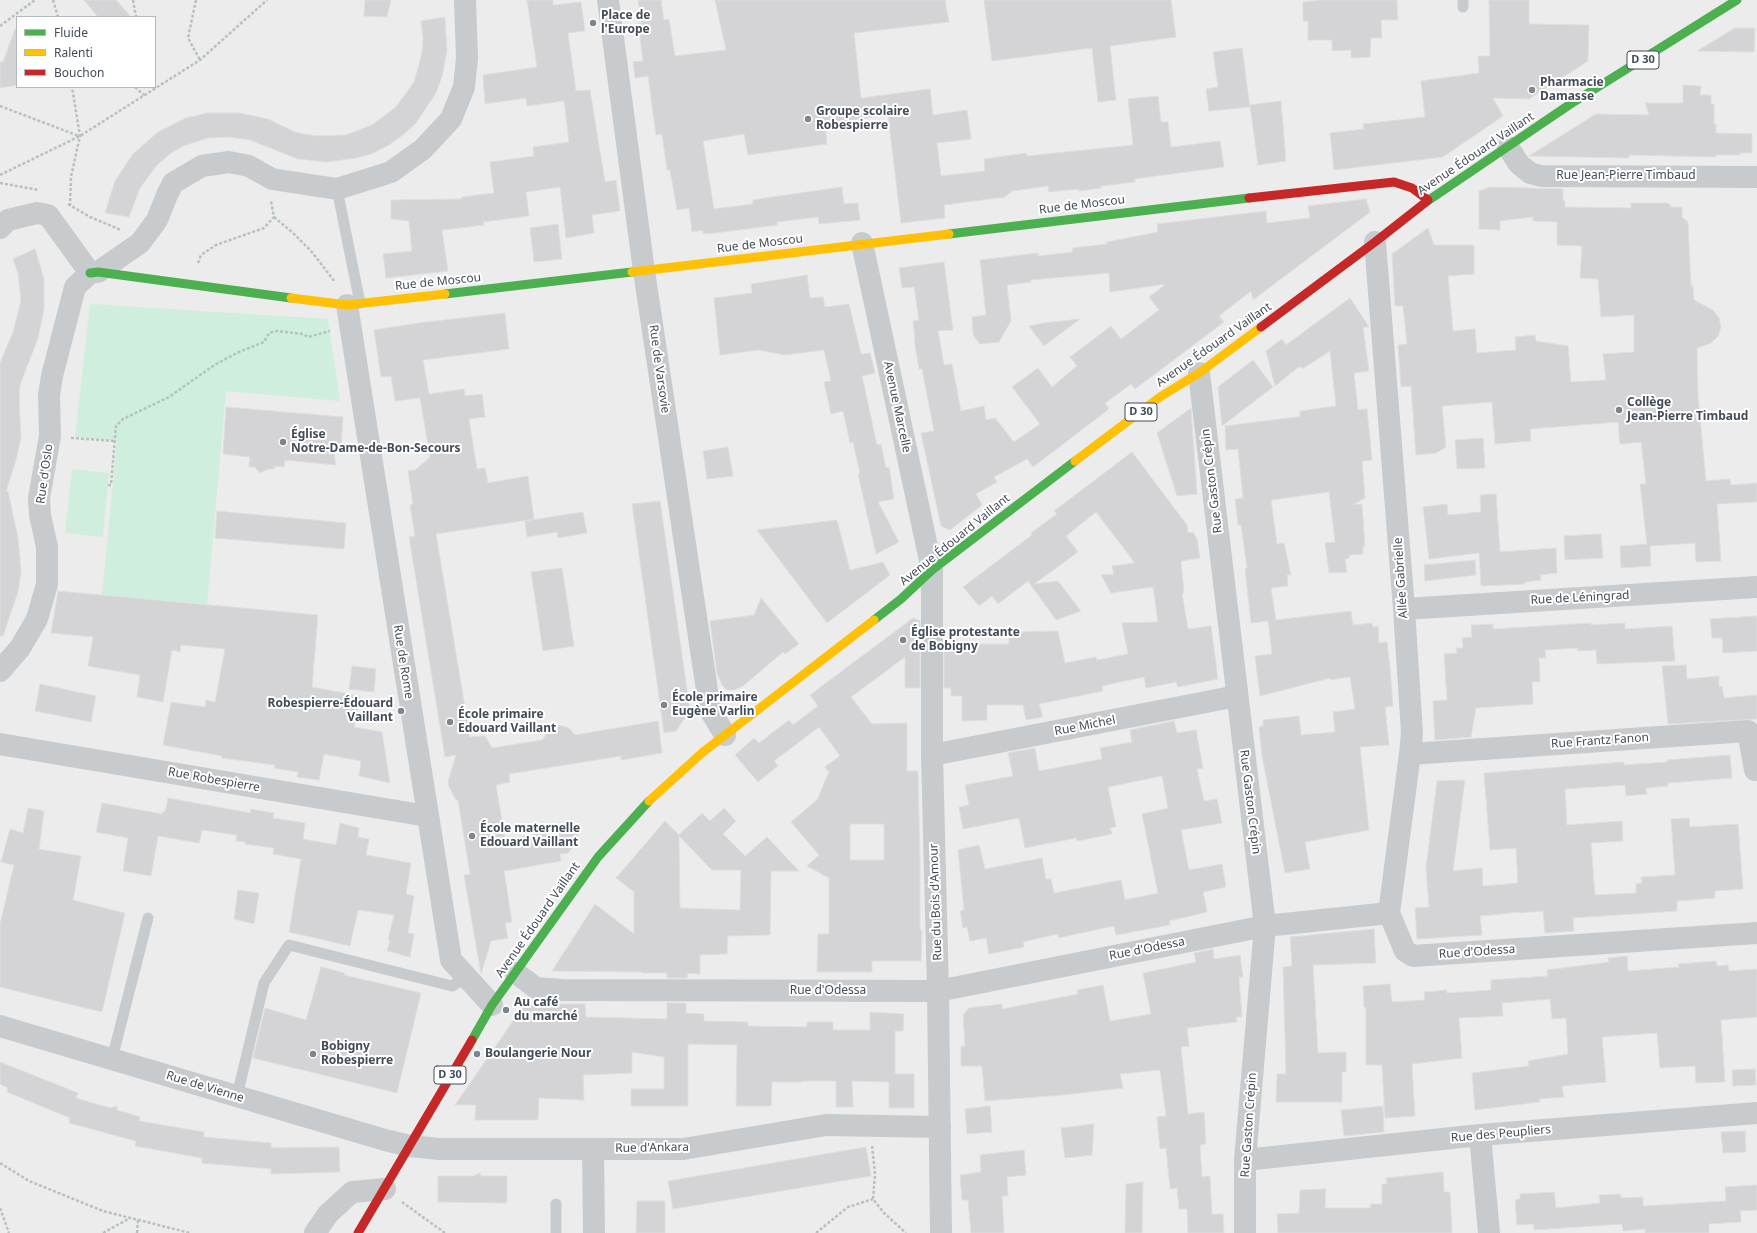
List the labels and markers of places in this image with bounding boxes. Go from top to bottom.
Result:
place label: Place de l'Europe [601,9,650,37]
marker: Place de l'Europe [588,18,598,28]
place label: Pharmacie Damasse [1540,76,1604,104]
marker: Pharmacie Damasse [1527,85,1537,95]
place label: Groupe scolaire Robespierre [816,105,909,133]
marker: Groupe scolaire Robespierre [803,114,813,124]
place label: Collège Jean-Pierre Timbaud [1627,396,1748,424]
marker: Collège Jean-Pierre Timbaud [1614,405,1624,415]
place label: Église Notre-Dame-de-Bon-Secours [291,428,461,456]
marker: Église Notre-Dame-de-Bon-Secours [278,437,288,447]
place label: Église protestante de Bobigny [911,626,1020,654]
marker: Église protestante de Bobigny [898,635,908,645]
place label: École primaire Eugène Varlin [672,691,758,719]
place label: Robespierre-Édouard Vaillant [268,697,393,725]
marker: École primaire Eugène Varlin [659,700,669,710]
marker: Robespierre-Édouard Vaillant [396,706,406,716]
place label: École primaire Edouard Vaillant [458,708,556,736]
marker: École primaire Edouard Vaillant [445,717,455,727]
place label: École maternelle Edouard Vaillant [480,822,580,850]
marker: École maternelle Edouard Vaillant [467,831,477,841]
place label: Au café du marché [514,996,578,1024]
marker: Au café du marché [501,1005,511,1015]
place label: Bobigny Robespierre [321,1040,393,1068]
place label: Boulangerie Nour [485,1047,591,1061]
marker: Bobigny Robespierre [308,1049,318,1059]
marker: Boulangerie Nour [472,1049,482,1059]

